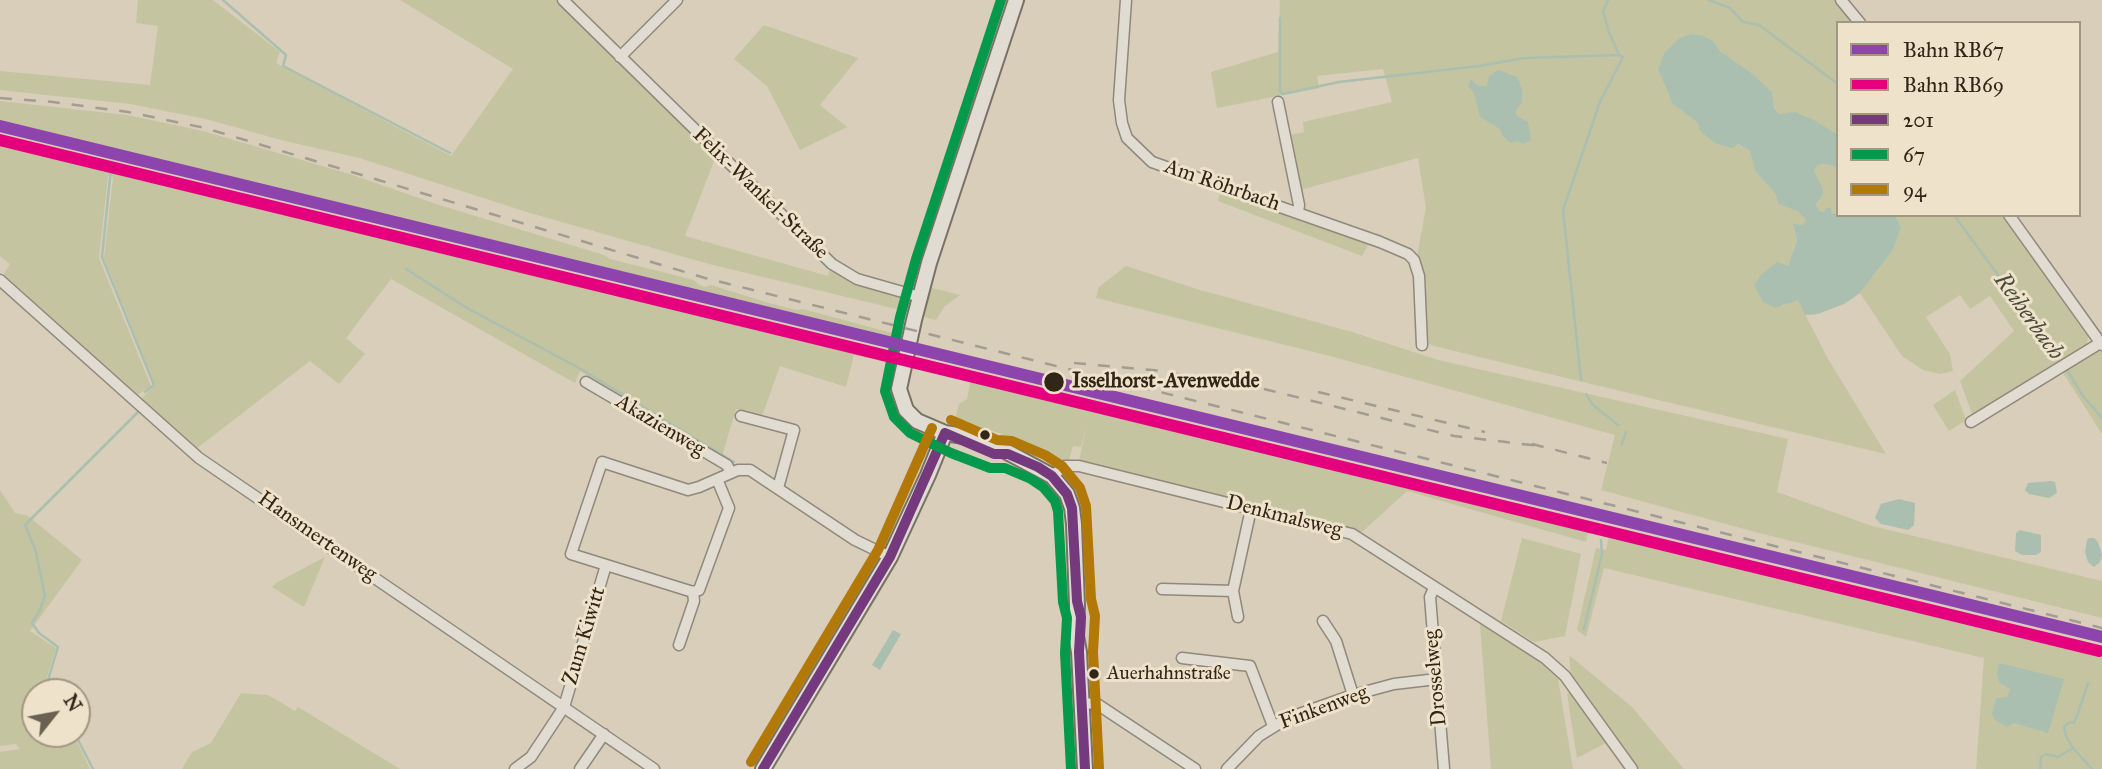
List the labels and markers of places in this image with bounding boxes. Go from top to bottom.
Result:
place label: Isselhorst-Avenwedde [1072,369,1260,395]
marker: Isselhorst-Avenwedde [1042,370,1066,394]
unlabelled marker [978,428,992,442]
place label: Auerhahnstraße [1107,663,1231,685]
marker: Auerhahnstraße [1087,667,1101,681]

